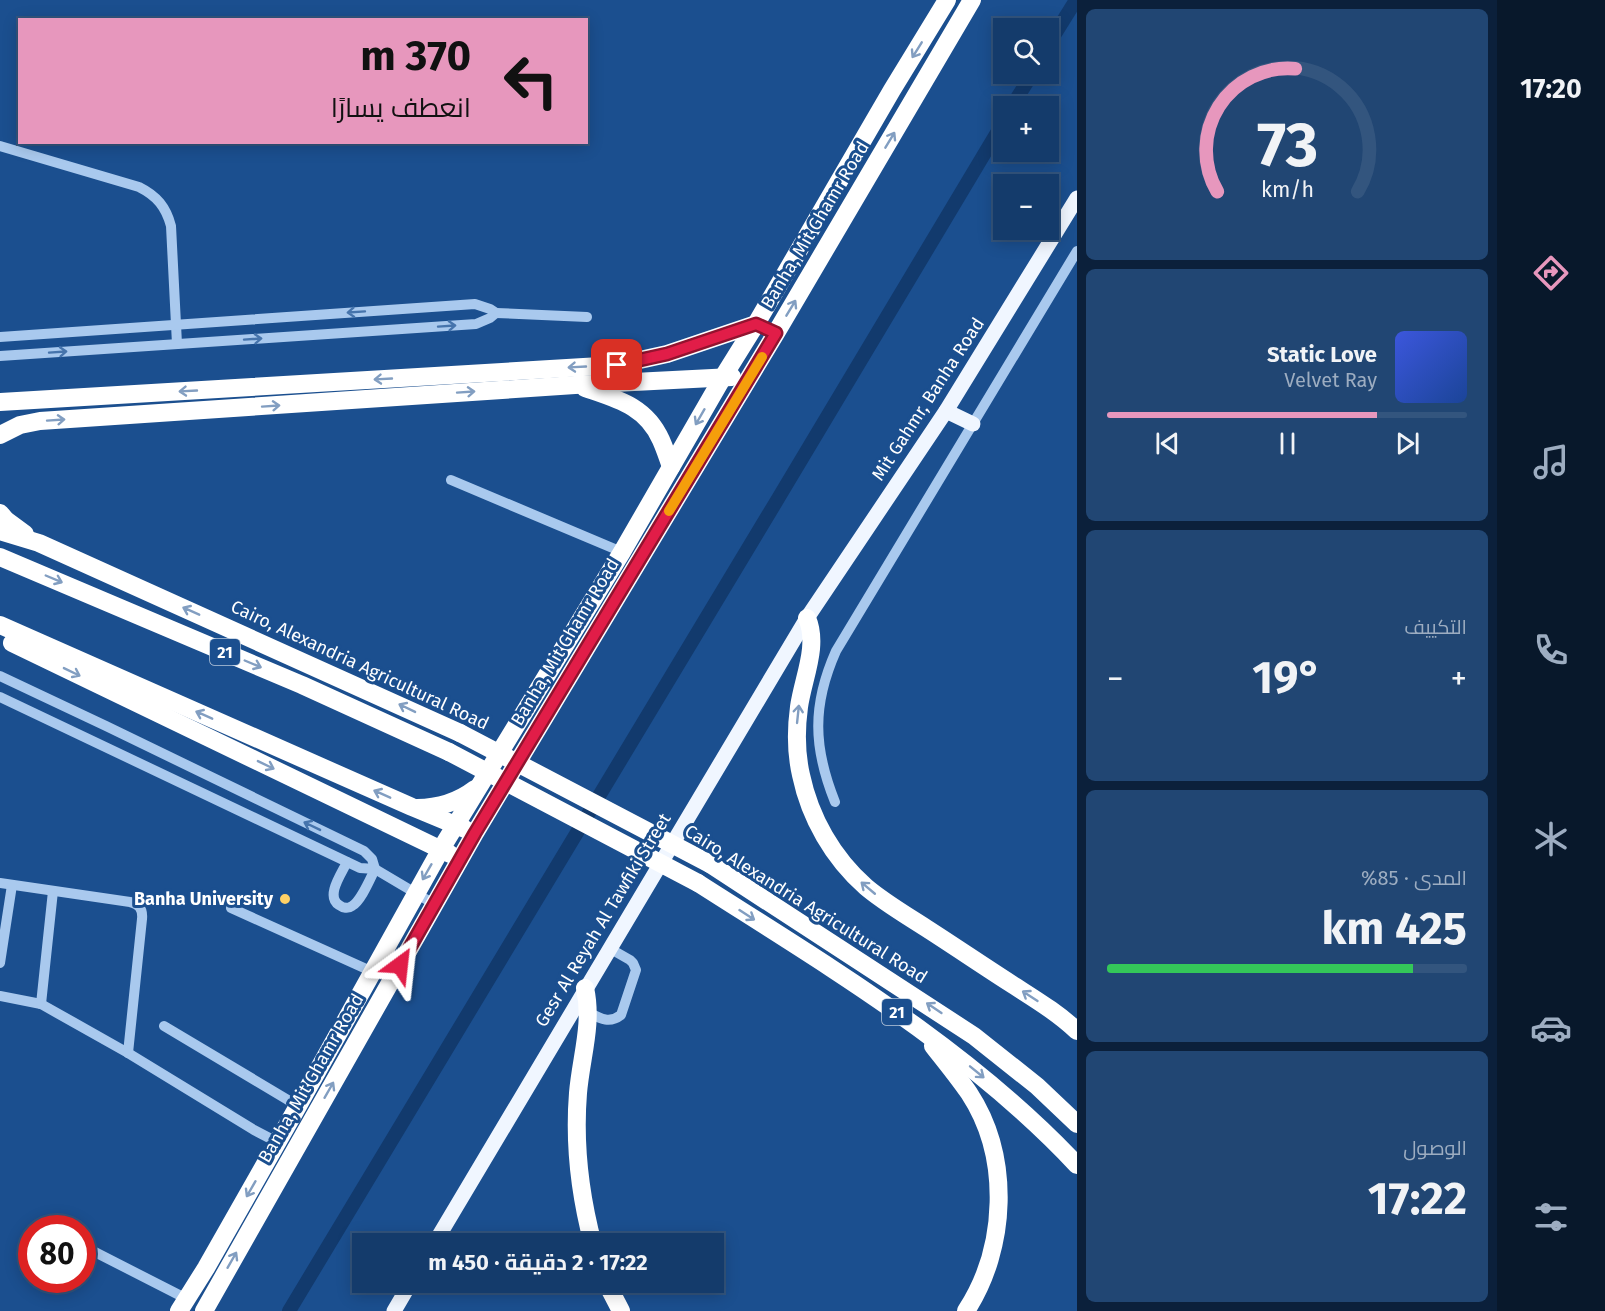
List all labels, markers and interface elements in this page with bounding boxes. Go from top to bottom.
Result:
map controls [993,18,1059,240]
button: search [993,18,1059,84]
text: 370 m [360,31,471,81]
one-way arrow [910,41,922,58]
icon: left [492,42,570,120]
text: 17:20 [1520,73,1582,105]
text: انعطف يسارًا [331,92,471,124]
button: + [993,96,1059,162]
text: 73 [1256,108,1318,183]
one-way arrow [885,132,897,149]
street label: Banha, Mit Ghamr Road [756,137,874,313]
button: − [993,174,1059,240]
text: km/h [1260,177,1314,203]
icon: directions [1530,252,1572,294]
one-way arrow [785,300,797,317]
one-way arrow [346,307,366,318]
street label: Mit Gahmr, Banha Road [867,313,989,485]
one-way arrow [437,320,457,331]
one-way arrow [242,333,262,344]
pin [591,339,642,390]
text: Static Love [1267,341,1377,368]
one-way arrow [48,346,68,357]
icon: arrive [600,348,633,381]
one-way arrow [568,362,588,373]
text: Velvet Ray [1284,368,1377,392]
one-way arrow [373,374,393,385]
one-way arrow [179,385,199,396]
one-way arrow [455,387,475,398]
one-way arrow [261,400,281,411]
one-way arrow [694,407,705,425]
one-way arrow [45,414,65,425]
icon: previous [1151,427,1184,460]
icon: pause [1271,427,1304,460]
icon: next [1391,427,1424,460]
icon: music [1530,441,1572,483]
street label: Banha, Mit Ghamr Road [506,554,624,730]
one-way arrow [45,575,63,586]
street label: Cairo, Alexandria Agricultural Road [227,595,493,735]
one-way arrow [182,605,200,616]
text: التكييف [1404,615,1467,639]
icon: phone [1530,629,1572,671]
road number: 21 [210,639,240,665]
text: 19° [1252,651,1322,705]
one-way arrow [243,659,261,670]
text: − [1107,659,1124,699]
text: + [1451,659,1467,699]
one-way arrow [62,666,80,678]
one-way arrow [399,702,417,714]
one-way arrow [793,705,804,725]
one-way arrow [196,708,214,720]
one-way arrow [257,760,275,772]
one-way arrow [374,788,392,799]
street label: Gesr Al Reyah Al Tawfiki Street [530,809,676,1031]
icon: climate [1530,818,1572,860]
one-way arrow [304,819,322,831]
street label: Cairo, Alexandria Agricultural Road [680,820,932,988]
one-way arrow [421,863,433,880]
text: المدى · 85% [1361,866,1467,890]
one-way arrow [860,881,876,894]
place label: Banha University [134,888,274,910]
marker: Banha University [278,892,292,906]
text: 425 km [1322,902,1467,956]
one-way arrow [738,909,755,921]
position arrow [368,933,432,997]
street label: Banha, Mit Ghamr Road [254,990,368,1166]
one-way arrow [1022,990,1039,1002]
road number: 21 [882,999,912,1025]
one-way arrow [926,1002,942,1014]
icon: car [1530,1007,1572,1049]
one-way arrow [969,1066,985,1079]
one-way arrow [323,1082,335,1099]
text: الوصول [1403,1136,1467,1160]
text: 17:22 [1368,1172,1467,1226]
one-way arrow [244,1180,256,1197]
icon: filters [1530,1196,1572,1238]
speed limit sign: 80 [18,1215,96,1293]
text: 17:22 · 2 دقيقة · 450 m [428,1249,648,1276]
one-way arrow [227,1252,239,1269]

